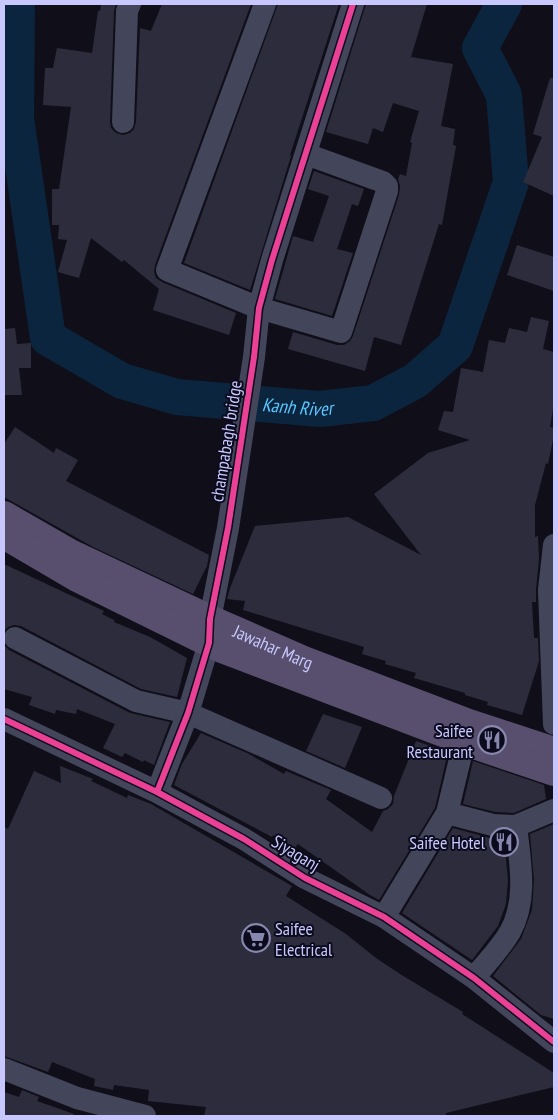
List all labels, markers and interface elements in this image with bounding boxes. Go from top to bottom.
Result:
street label: champabagh bridge [205,379,247,503]
water label: Kanh River [261,392,337,421]
street label: Jawahar Marg [229,619,316,674]
place label: Saifee Restaurant [407,719,473,763]
restaurant icon: Saifee Restaurant [477,725,507,755]
restaurant icon: Saifee Hotel [489,827,519,857]
street label: Siyaganj [268,830,324,876]
place label: Saifee Hotel [409,831,486,854]
place label: Saifee Electrical [275,917,333,961]
supermarket icon: Saifee Electrical [241,923,271,953]

